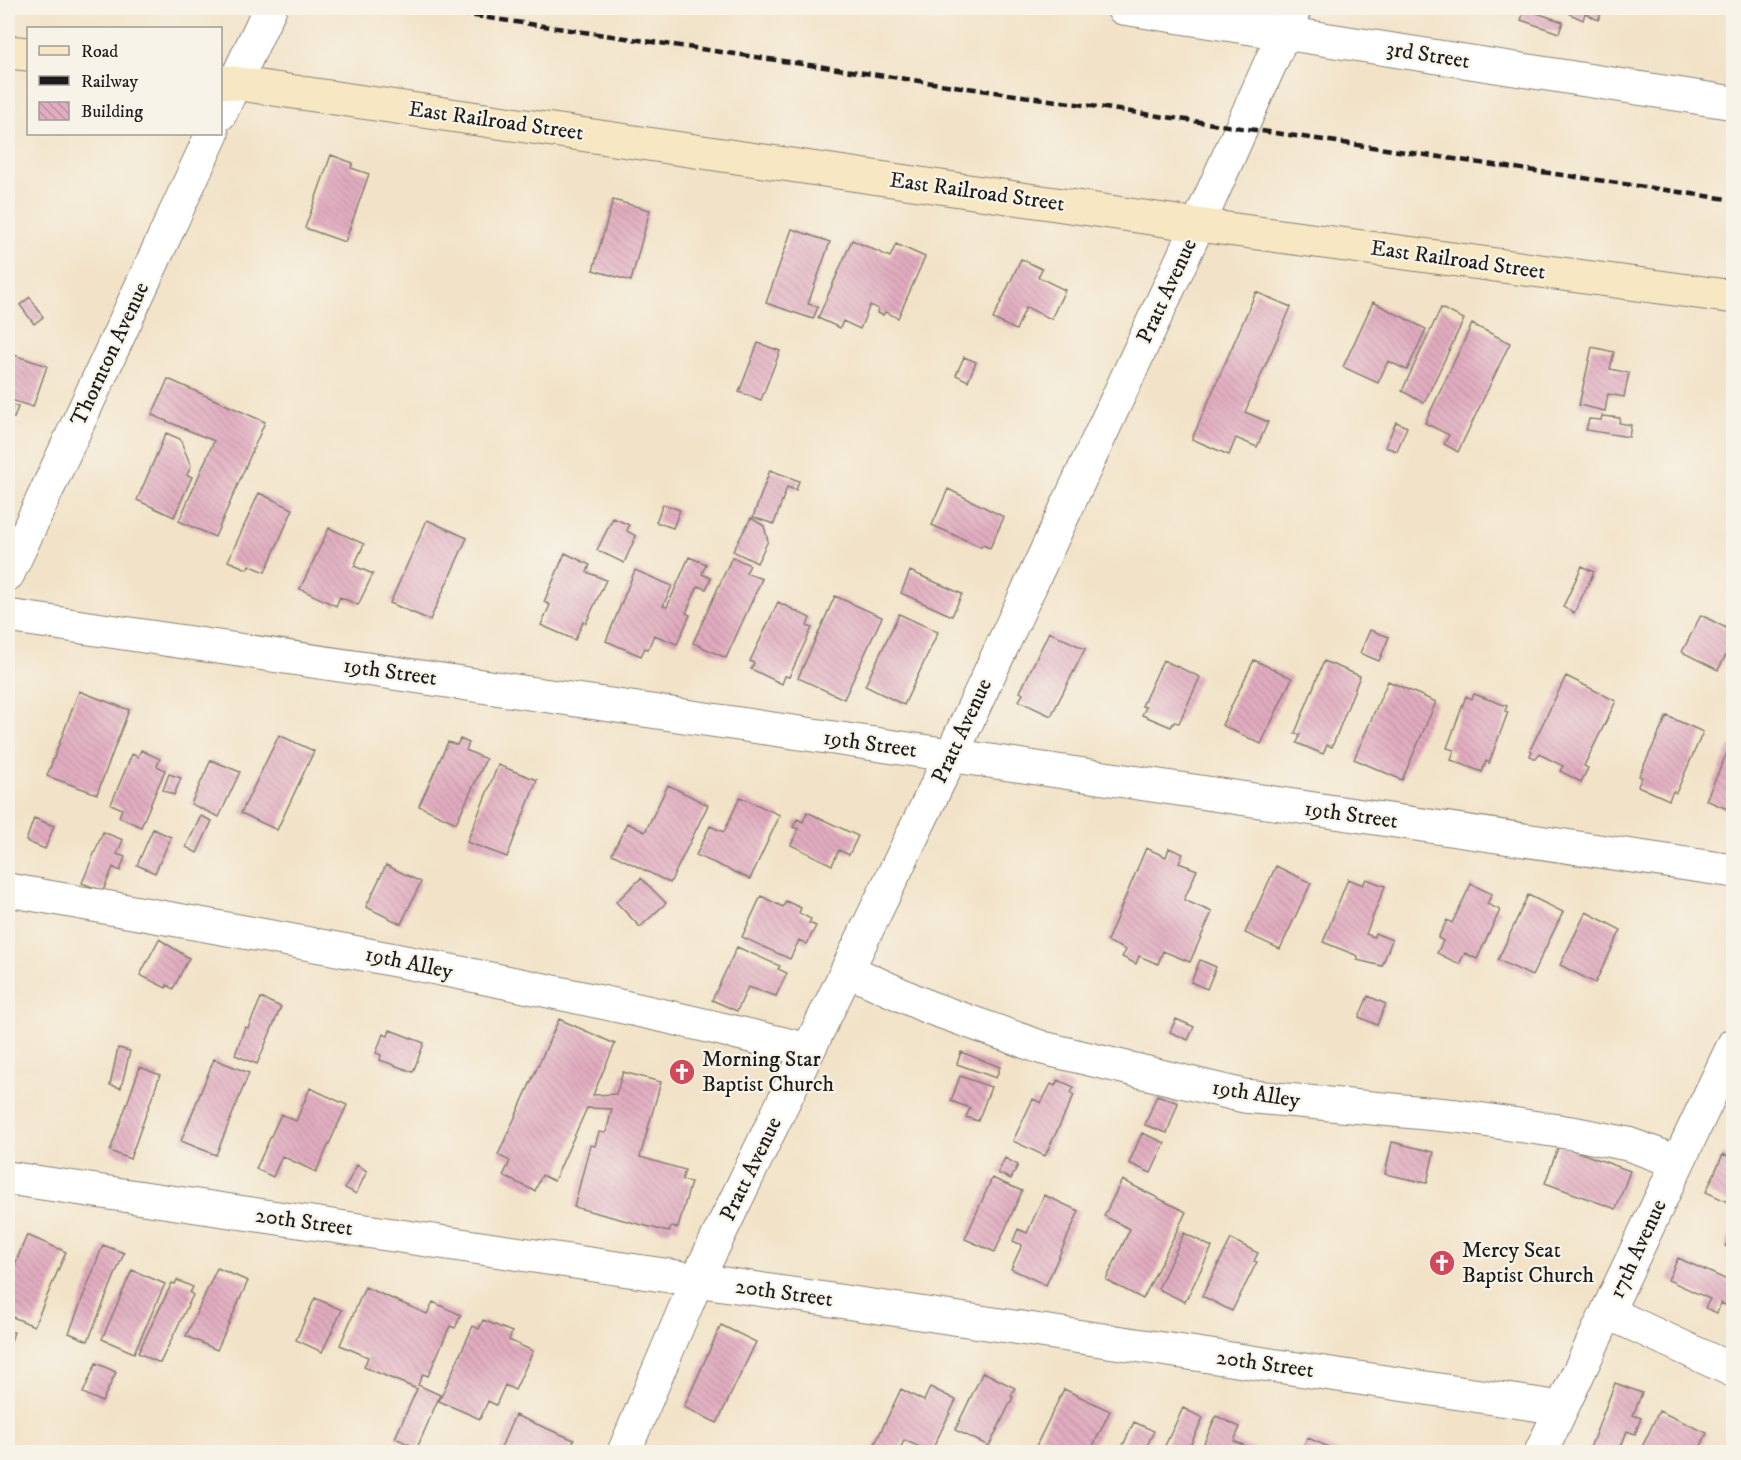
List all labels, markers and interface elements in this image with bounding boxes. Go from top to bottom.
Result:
legend [27,27,222,135]
street label: 3rd Street [1384,35,1472,75]
text: Road [81,41,118,63]
text: Railway [81,71,139,93]
street label: East Railroad Street [407,95,585,147]
text: Building [81,101,143,123]
street label: East Railroad Street [888,166,1066,218]
street label: Pratt Avenue [1131,234,1203,348]
street label: East Railroad Street [1369,234,1547,286]
street label: Thornton Avenue [65,278,155,430]
street label: 19th Street [341,652,439,692]
street label: Pratt Avenue [926,674,998,788]
street label: 19th Street [821,724,919,764]
street label: 19th Street [1302,795,1400,835]
street label: 19th Alley [363,941,456,986]
place label: Morning Star Baptist Church [702,1046,834,1098]
church icon: Morning Star Baptist Church [667,1057,697,1087]
street label: 19th Alley [1210,1074,1303,1114]
street label: Pratt Avenue [714,1113,788,1225]
street label: 17th Avenue [1603,1195,1673,1303]
street label: 20th Street [254,1202,354,1242]
place label: Mercy Seat Baptist Church [1462,1237,1594,1289]
church icon: Mercy Seat Baptist Church [1427,1248,1457,1278]
street label: 20th Street [734,1273,834,1313]
street label: 20th Street [1215,1344,1315,1384]

